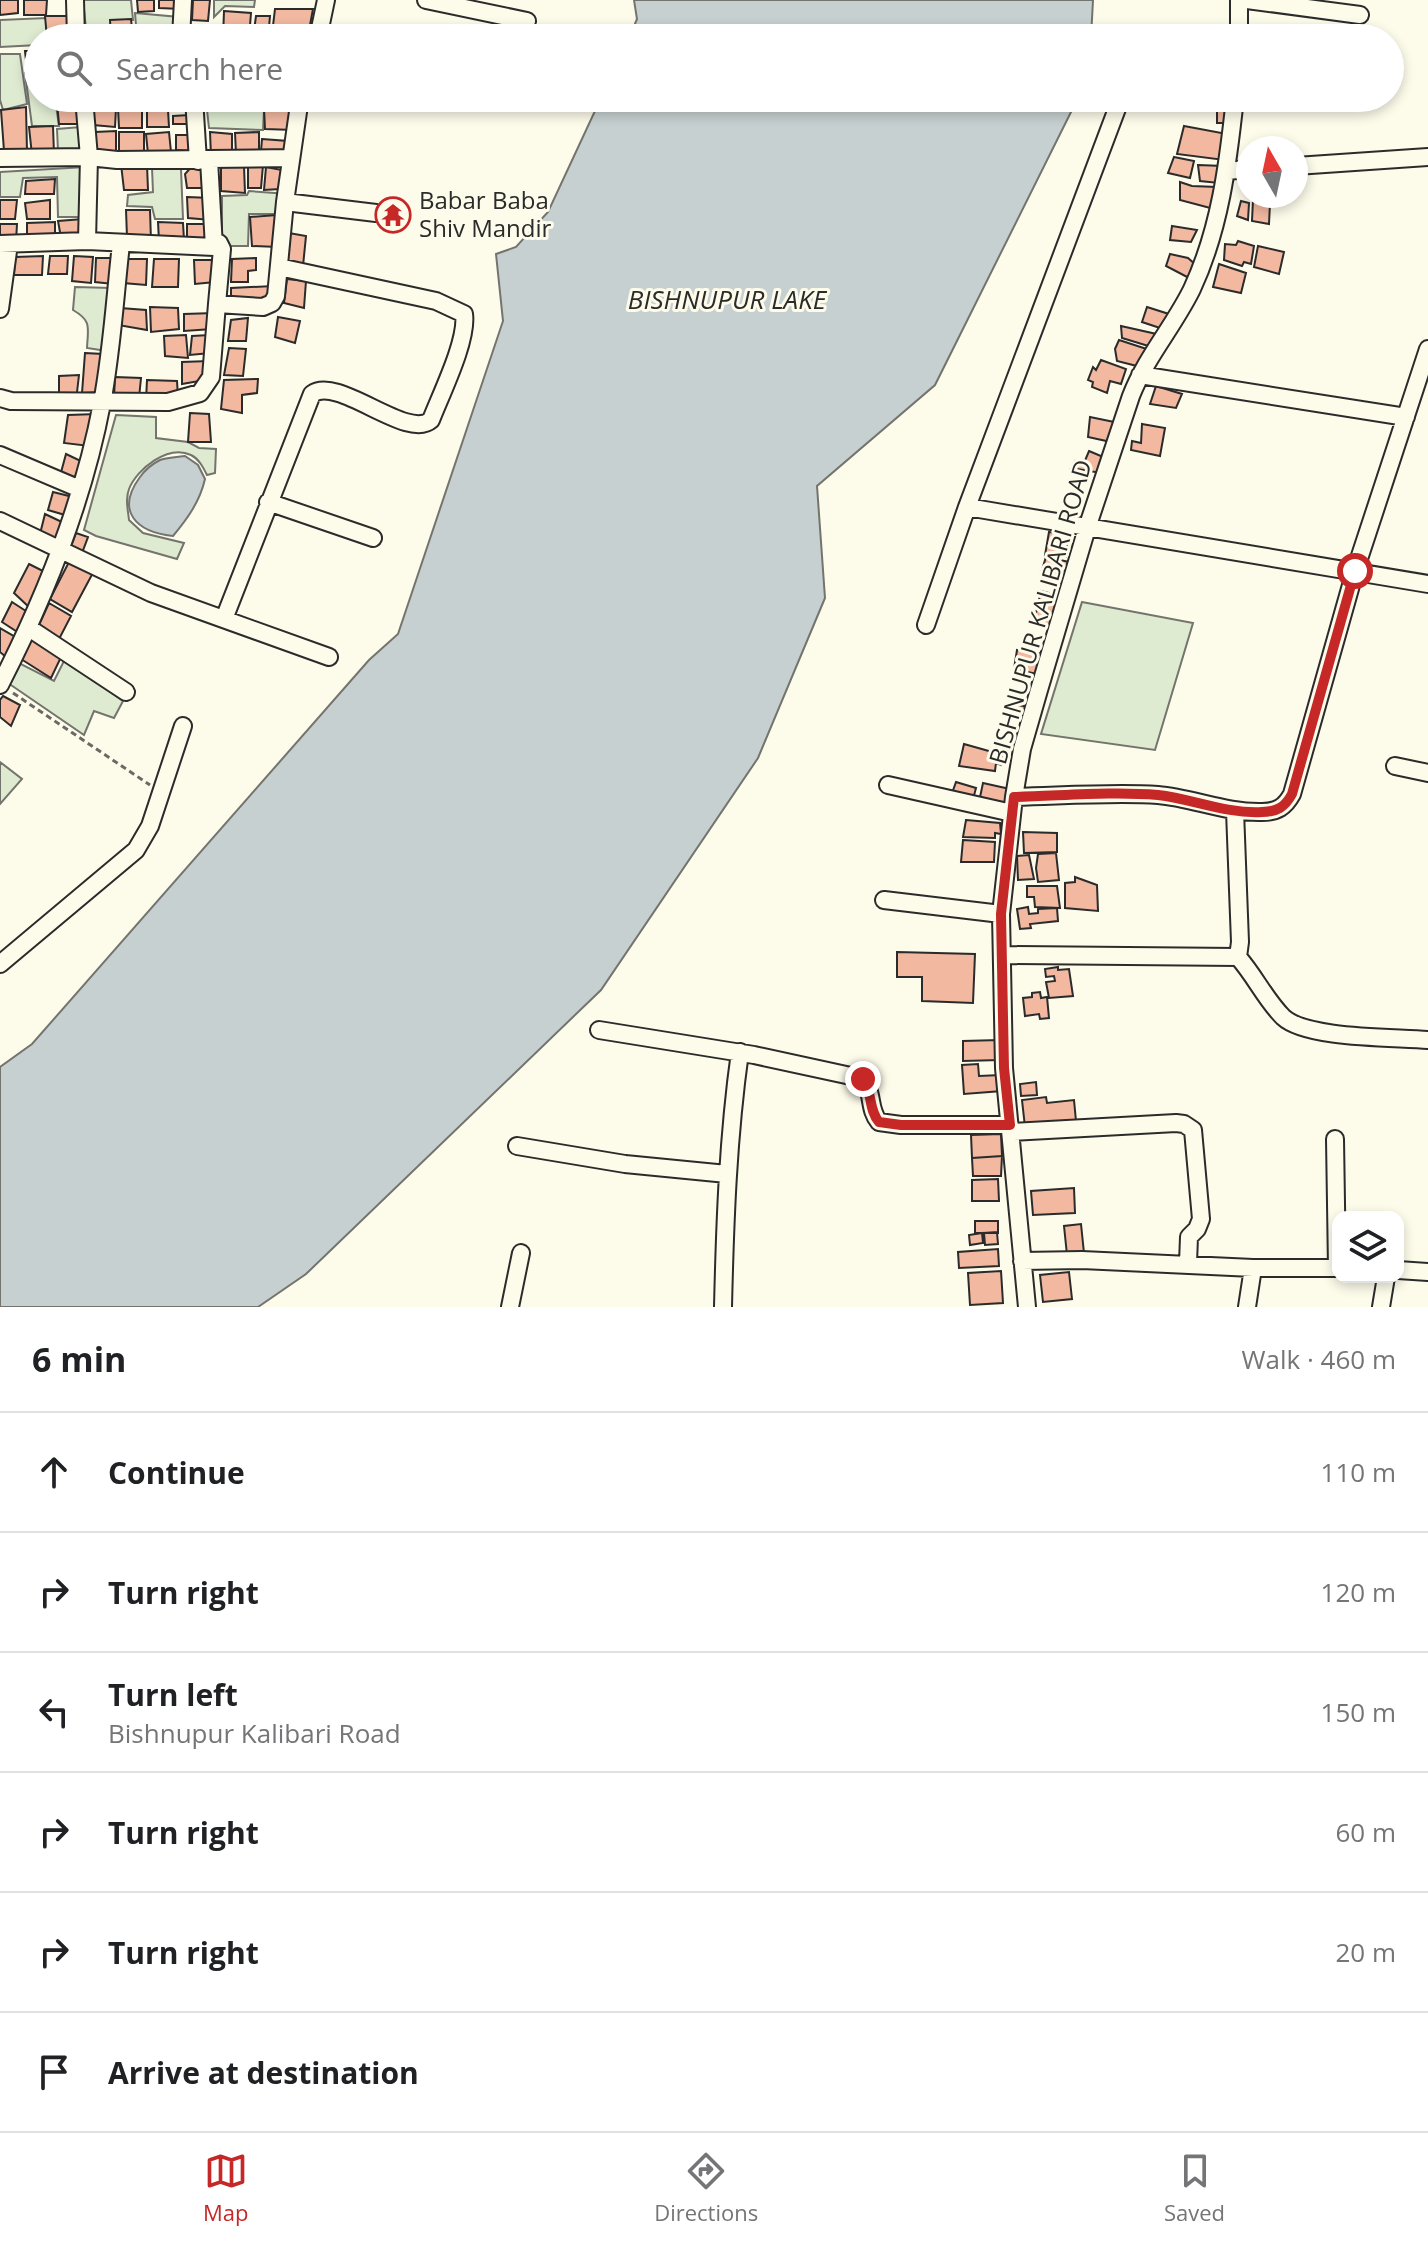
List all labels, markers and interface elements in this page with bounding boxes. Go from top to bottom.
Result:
search box [24,24,1404,112]
icon: search [52,46,96,90]
text: Search here [116,48,283,89]
north arrow [1236,136,1308,208]
place label: Babar Baba Shiv Mandir [419,183,552,244]
temple icon: Babar Baba Shiv Mandir [374,196,412,234]
water label: BISHNUPUR LAKE [628,281,828,317]
street label: BISHNUPUR KALIBARI ROAD [980,456,1099,768]
route start [1337,553,1373,589]
route end [845,1061,881,1097]
map controls [1332,1211,1404,1283]
button: layers [1332,1211,1404,1283]
text: 6 min [32,1336,126,1382]
text: Walk · 460 m [1242,1341,1396,1377]
icon: ahead [32,1450,76,1494]
text: Continue [108,1452,245,1493]
text: 110 m [1321,1454,1396,1490]
icon: right [32,1570,76,1614]
text: Turn right [108,1572,259,1613]
text: 120 m [1321,1574,1396,1610]
text: Turn left [108,1674,238,1715]
icon: left [32,1690,76,1734]
text: 150 m [1321,1694,1396,1730]
text: Bishnupur Kalibari Road [108,1715,401,1751]
icon: right [32,1810,76,1854]
text: Turn right [108,1812,259,1853]
text: 60 m [1335,1814,1396,1850]
icon: right [32,1930,76,1974]
text: Turn right [108,1932,259,1973]
text: 20 m [1335,1934,1396,1970]
icon: arrive [32,2050,76,2094]
text: Arrive at destination [108,2052,419,2093]
tab: Map [203,2149,248,2227]
tab: Directions [654,2149,758,2227]
tab: Saved [1164,2149,1225,2227]

